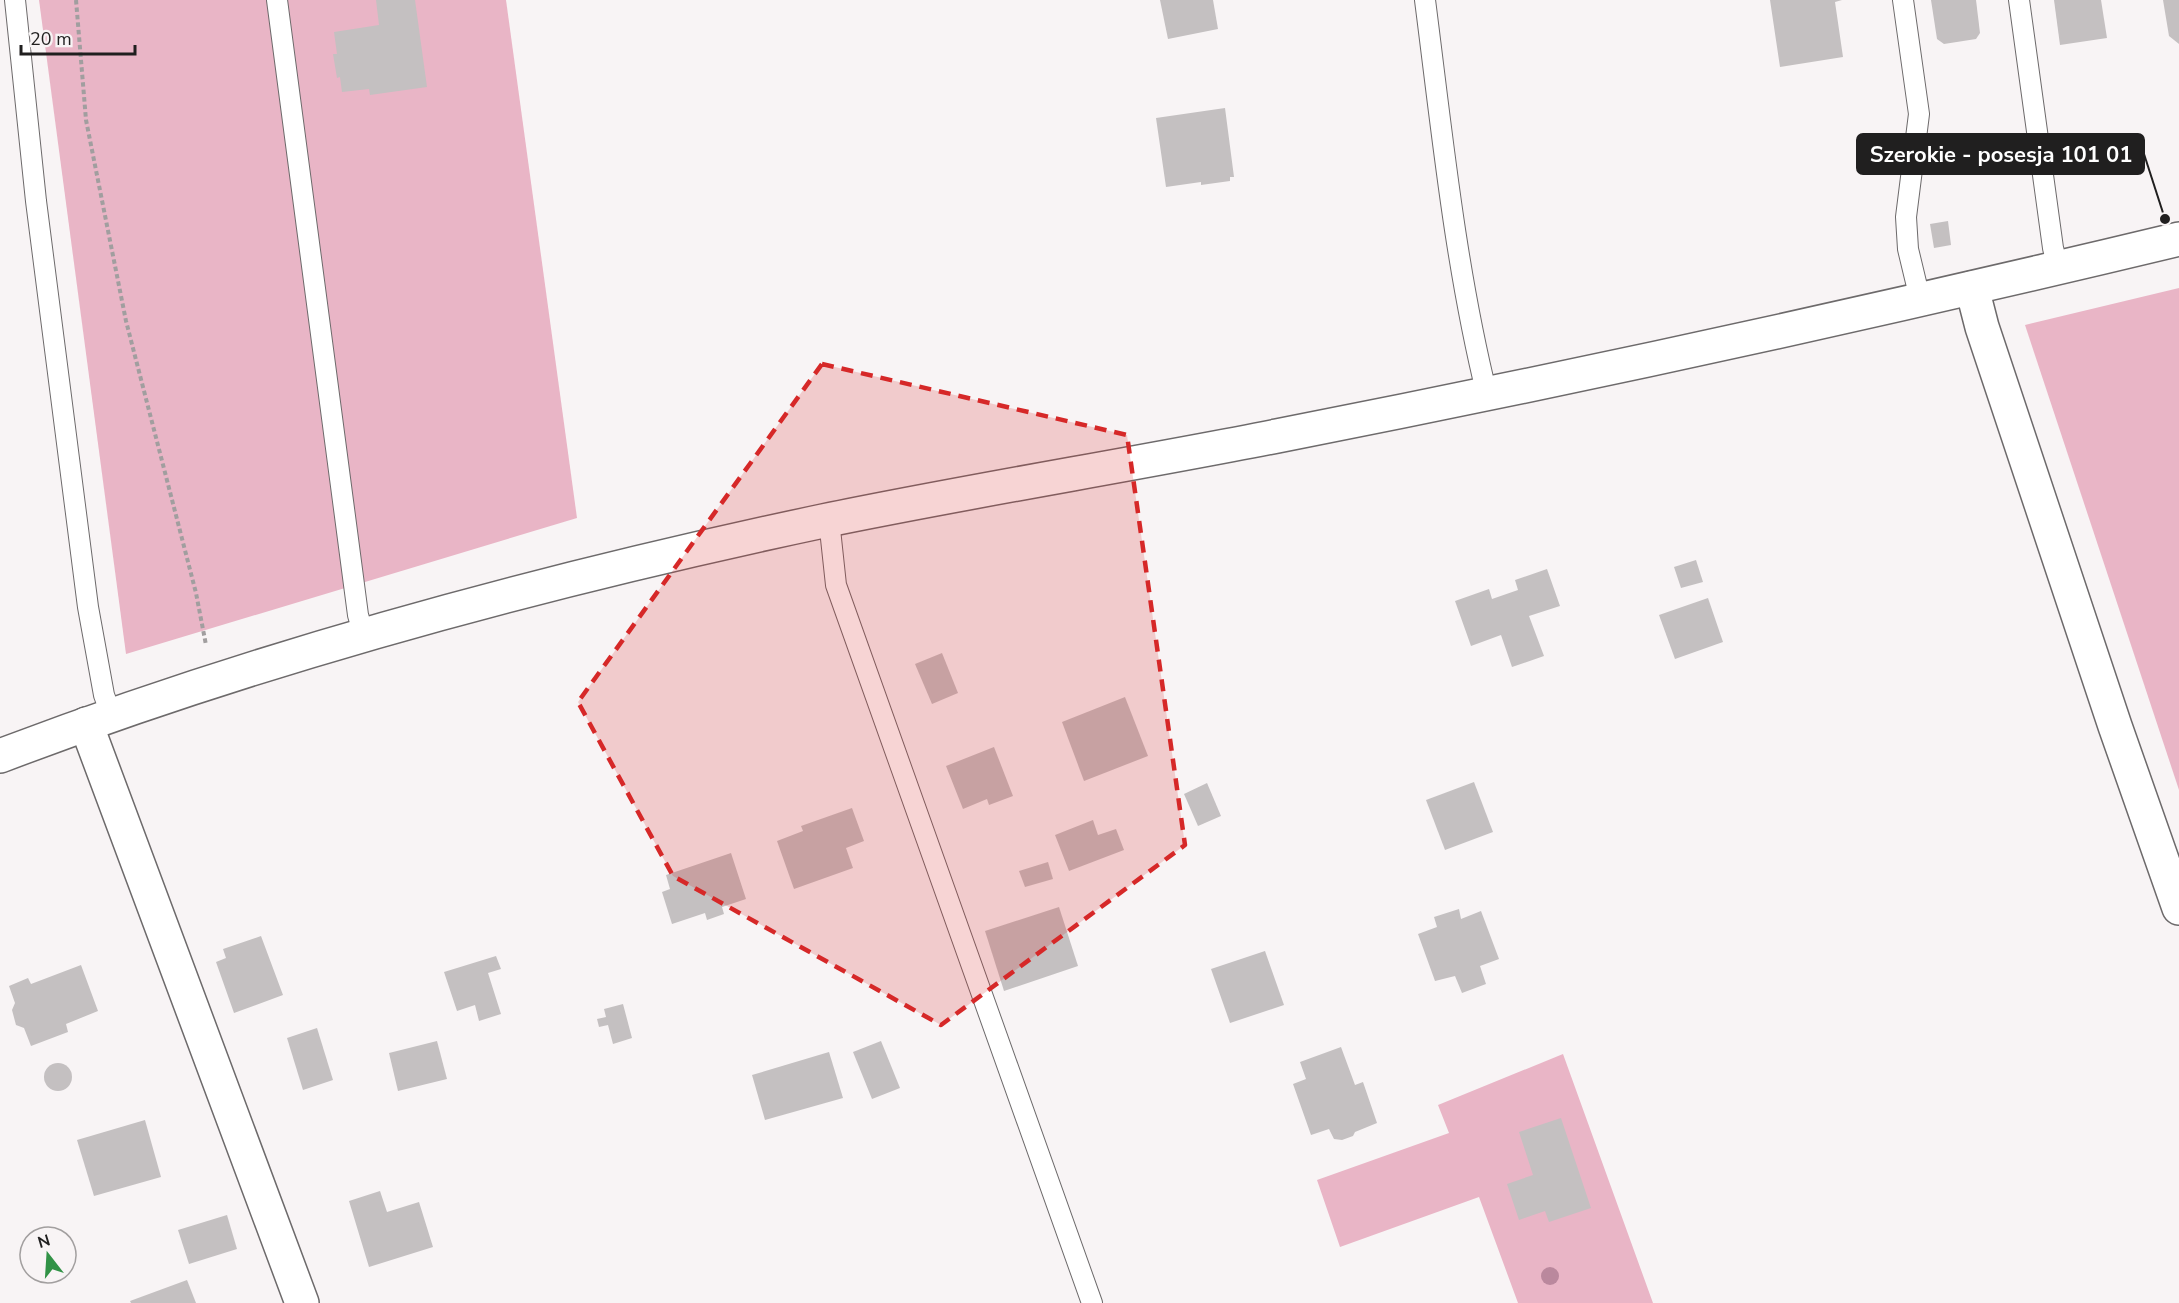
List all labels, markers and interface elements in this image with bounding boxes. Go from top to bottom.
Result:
scale bar [21,18,135,56]
text: 20 m [30,27,72,51]
callout: Szerokie - posesja 101 01 [1857,134,2144,174]
text: Szerokie - posesja 101 01 [1870,140,2132,170]
north arrow [18,1225,78,1285]
text: N [35,1229,53,1254]

